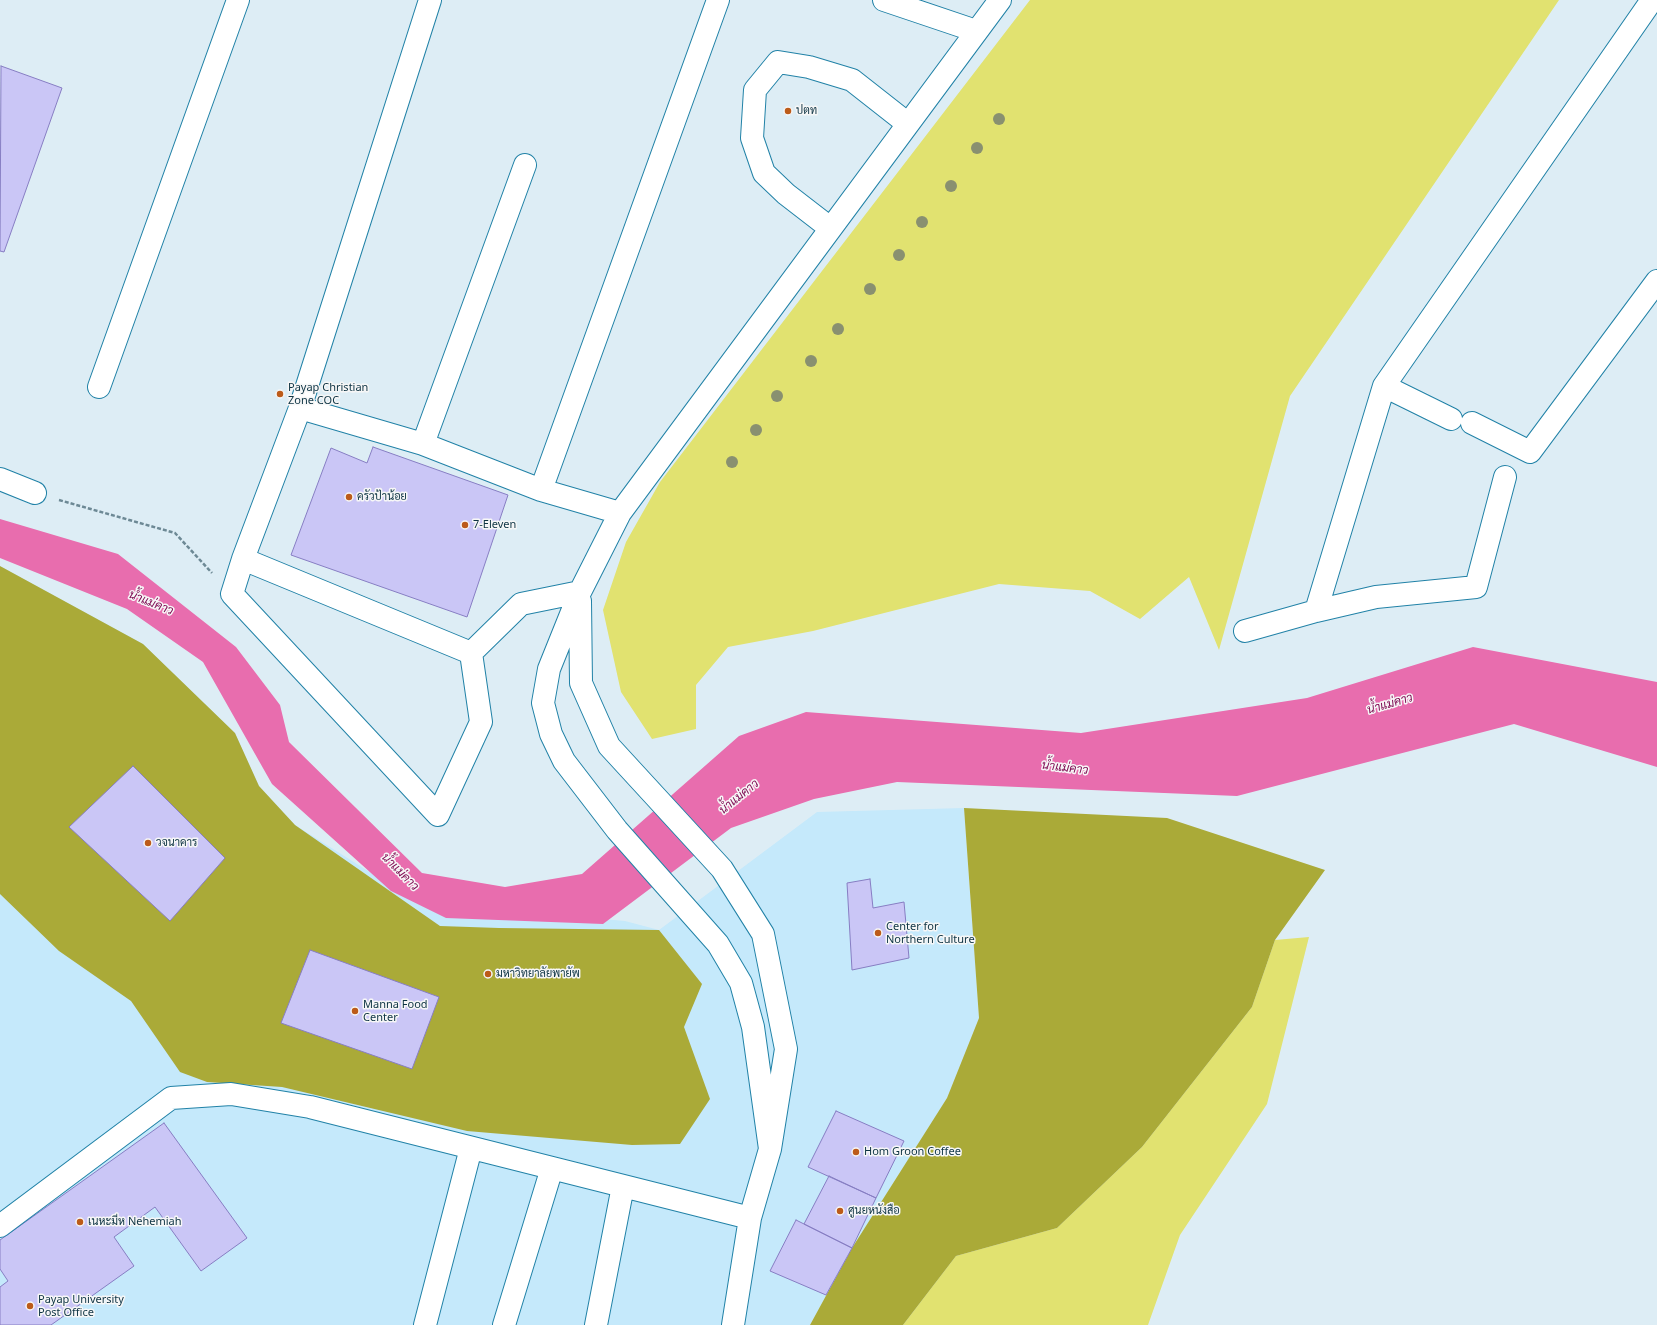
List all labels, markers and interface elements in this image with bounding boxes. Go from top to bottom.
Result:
place label: ปตท [796,104,817,118]
marker: ปตท [783,106,793,116]
place label: Payap Christian Zone COC [288,381,368,407]
marker: Payap Christian Zone COC [275,389,285,399]
place label: ครัวป้าน้อย [357,490,407,504]
marker: ครัวป้าน้อย [344,492,354,502]
place label: 7-Eleven [473,518,516,532]
marker: 7-Eleven [460,520,470,530]
water label: น้ำแม่คาว [127,588,175,618]
water label: น้ำแม่คาว [1365,691,1415,717]
water label: น้ำแม่คาว [1041,758,1089,778]
water label: น้ำแม่คาว [716,777,762,817]
place label: วจนาคาร [156,836,197,850]
marker: วจนาคาร [143,838,153,848]
water label: น้ำแม่คาว [378,850,422,894]
place label: Center for Northern Culture [886,920,975,946]
marker: Center for Northern Culture [873,928,883,938]
place label: มหาวิทยาลัยพายัพ [496,967,580,981]
marker: มหาวิทยาลัยพายัพ [483,969,493,979]
place label: Manna Food Center [363,998,428,1024]
marker: Manna Food Center [350,1006,360,1016]
place label: Hom Groon Coffee [864,1145,961,1159]
marker: Hom Groon Coffee [851,1147,861,1157]
place label: ศูนยหนังสือ [848,1204,900,1218]
marker: ศูนยหนังสือ [835,1206,845,1216]
place label: เนหะมีห Nehemiah [88,1215,182,1229]
marker: เนหะมีห Nehemiah [75,1217,85,1227]
place label: Payap University Post Office [38,1293,124,1319]
marker: Payap University Post Office [25,1301,35,1311]

